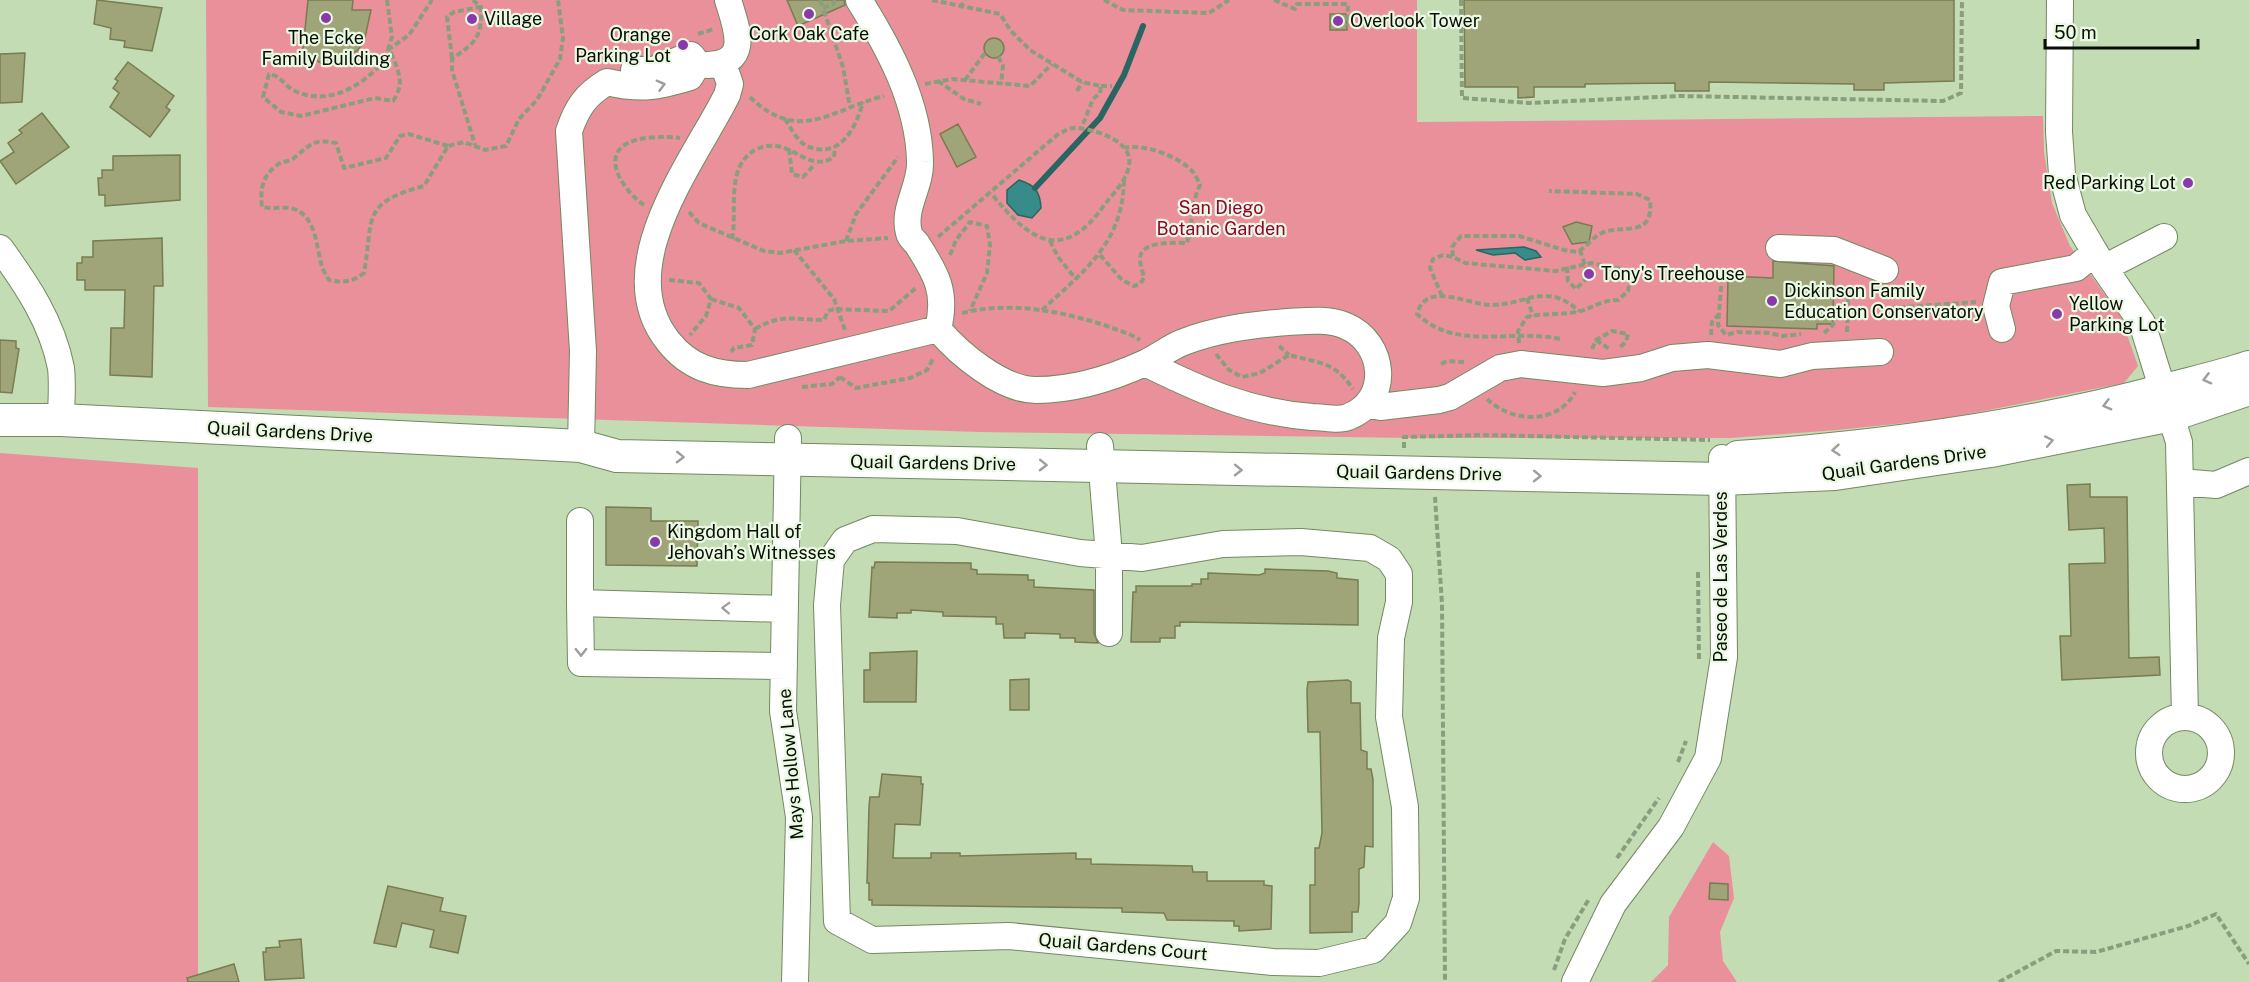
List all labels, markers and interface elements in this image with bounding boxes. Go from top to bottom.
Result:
marker: Cork Oak Cafe [802,7,816,21]
place label: Village [484,8,542,29]
place label: Overlook Tower [1350,10,1480,31]
marker: The Ecke Family Building [319,11,333,25]
marker: Village [465,12,479,26]
scale bar [2045,12,2198,50]
marker: Overlook Tower [1331,14,1345,28]
text: 50 m [2054,22,2097,43]
place label: Cork Oak Cafe [749,23,869,44]
place label: Orange Parking Lot [575,24,671,66]
place label: The Ecke Family Building [262,27,390,69]
marker: Orange Parking Lot [676,38,690,52]
one-way arrow [656,80,666,93]
place label: Red Parking Lot [2043,172,2176,193]
marker: Red Parking Lot [2181,176,2195,190]
park label: San Diego Botanic Garden [1156,197,1286,239]
place label: Tony's Treehouse [1601,263,1745,284]
marker: Tony's Treehouse [1582,267,1596,281]
place label: Dickinson Family Education Conservatory [1784,280,1984,322]
place label: Yellow Parking Lot [2069,293,2165,335]
marker: Dickinson Family Education Conservatory [1765,294,1779,308]
marker: Yellow Parking Lot [2050,307,2064,321]
one-way arrow [2202,372,2212,385]
one-way arrow [2103,398,2113,411]
street label: Quail Gardens Drive [207,417,373,446]
one-way arrow [2043,435,2053,448]
street label: Quail Gardens Drive [1820,441,1988,484]
one-way arrow [1831,443,1841,456]
one-way arrow [675,451,684,464]
street label: Quail Gardens Drive [850,451,1016,474]
one-way arrow [1038,459,1047,472]
street label: Quail Gardens Drive [1336,461,1502,484]
one-way arrow [1233,463,1242,476]
one-way arrow [1533,470,1542,482]
street label: Paseo de Las Verdes [1710,491,1731,663]
place label: Kingdom Hall of Jehovah’s Witnesses [667,521,836,563]
marker: Kingdom Hall of Jehovah’s Witnesses [648,535,662,549]
one-way arrow [722,601,731,614]
one-way arrow [574,647,587,656]
street label: Mays Hollow Lane [773,688,808,840]
street label: Quail Gardens Court [1038,929,1209,964]

